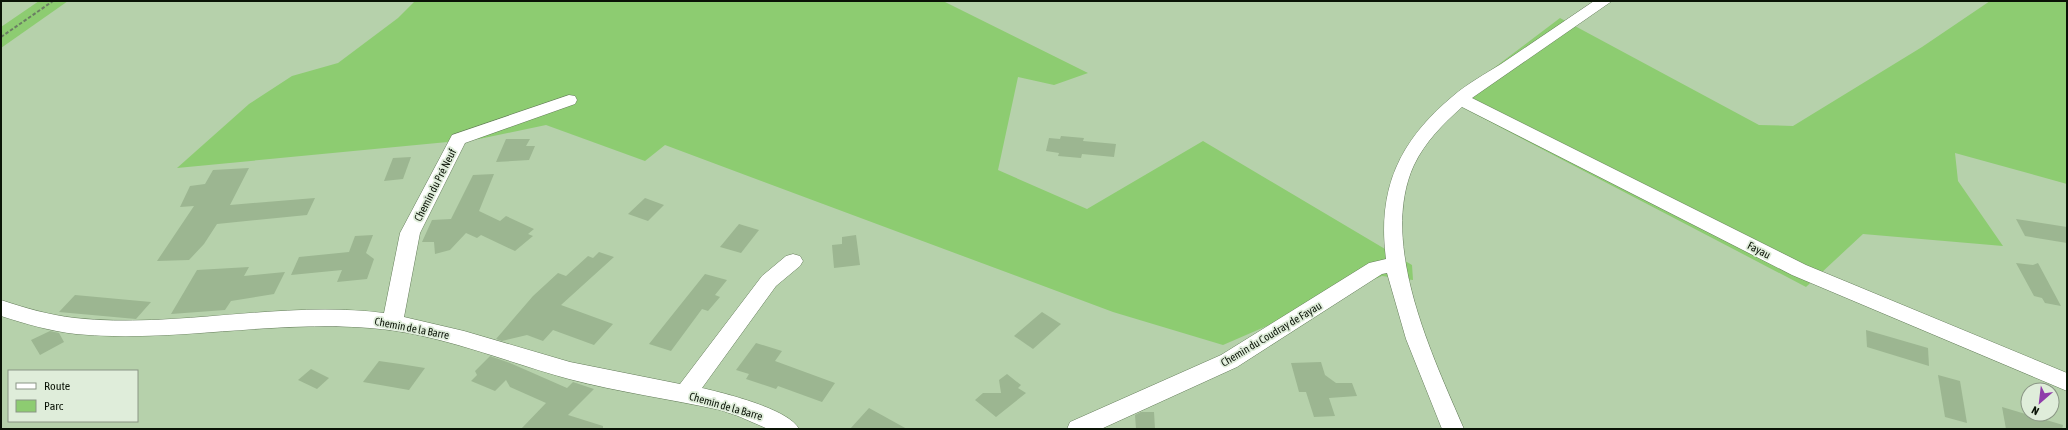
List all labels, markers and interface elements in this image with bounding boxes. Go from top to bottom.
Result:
street label: Chemin du Pré Neuf [412,147,458,223]
street label: Fayau [1746,239,1772,261]
street label: Chemin du Coudray de Fayau [1218,299,1324,369]
street label: Chemin de la Barre [374,315,450,341]
legend [8,370,138,422]
text: Route [44,379,70,393]
north arrow [2020,382,2060,422]
street label: Chemin de la Barre [688,390,764,422]
text: Parc [44,399,64,413]
text: N [2030,404,2041,418]

